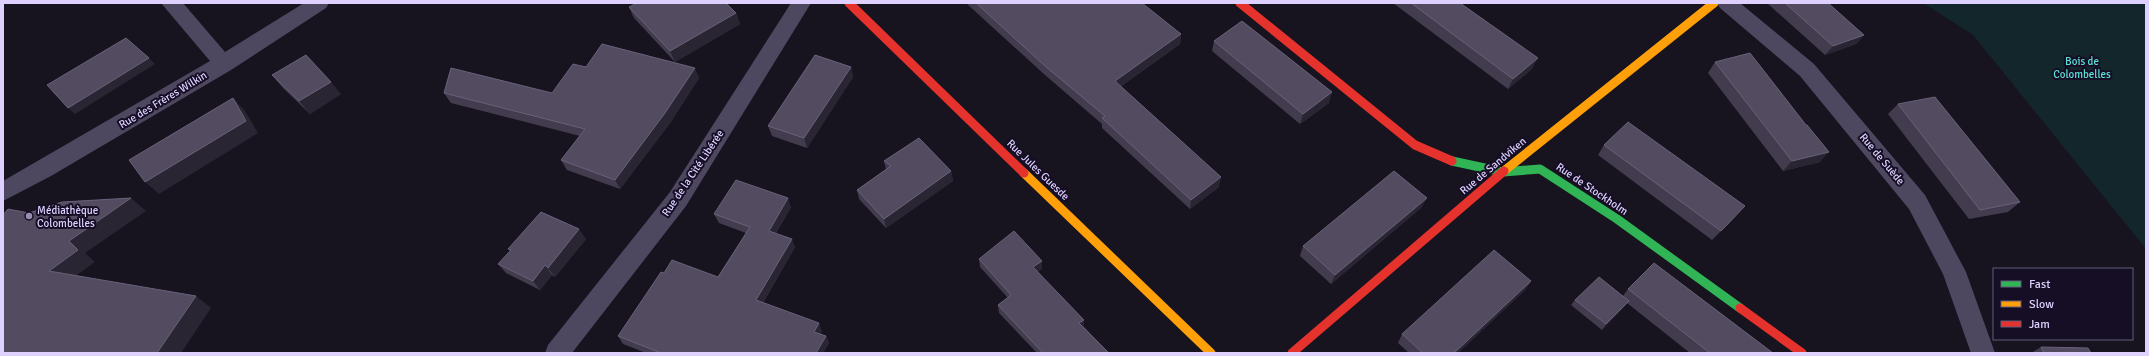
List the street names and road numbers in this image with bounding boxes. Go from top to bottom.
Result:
street label: Rue des Frères Wilkin [117,69,209,131]
street label: Rue de la Cité Libérée [659,127,727,219]
street label: Rue de Suède [1857,131,1907,187]
street label: Rue de Sandviken [1457,135,1529,197]
street label: Rue Jules Guesde [1004,137,1072,203]
street label: Rue de Stockholm [1554,160,1631,218]

